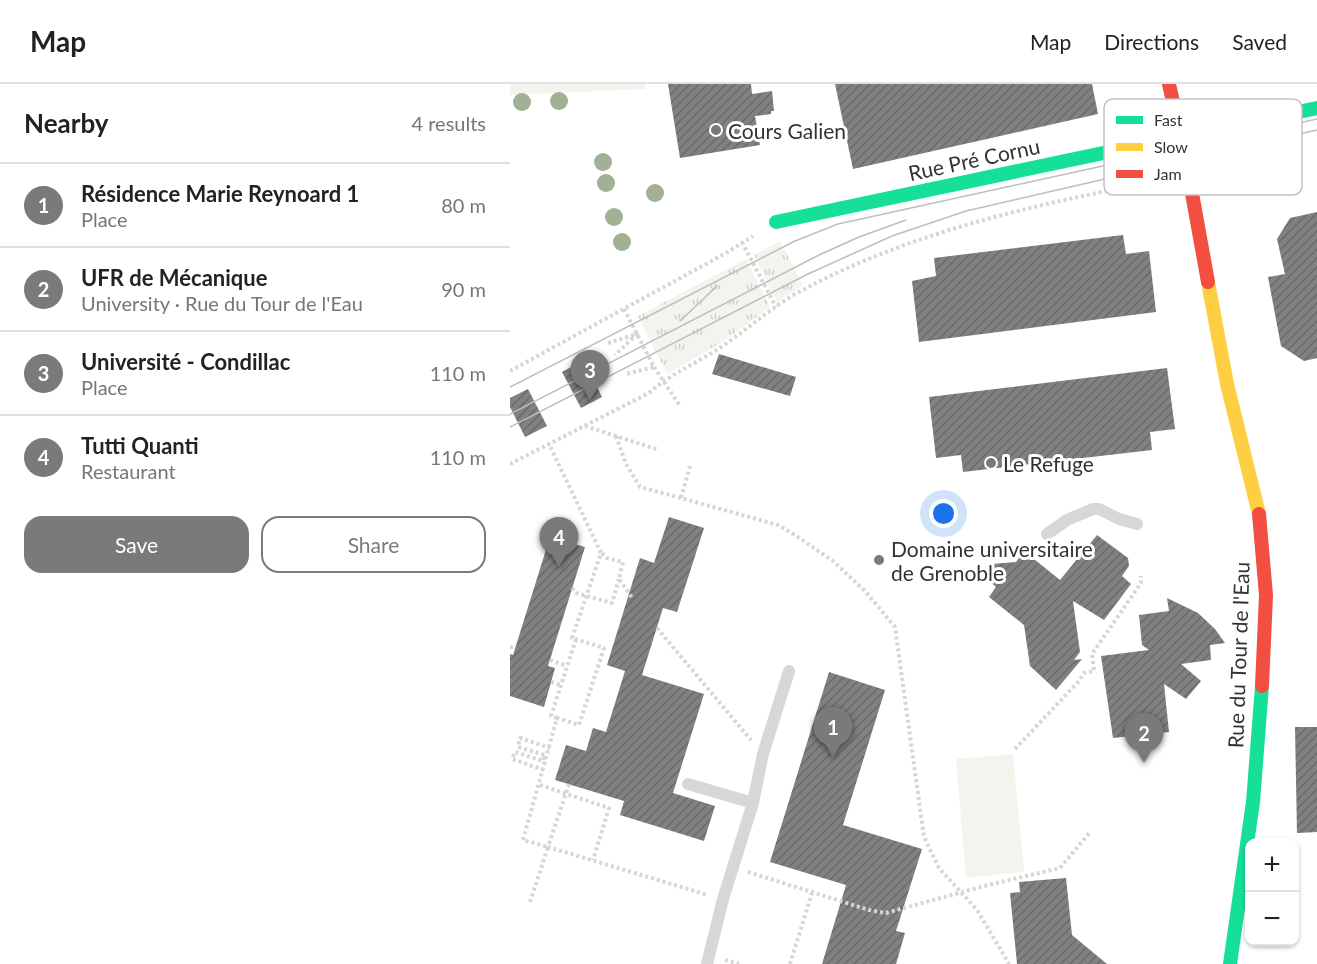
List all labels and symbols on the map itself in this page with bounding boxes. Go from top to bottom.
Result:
legend [1104,99,1302,195]
text: Fast [1154,110,1183,129]
place label: Cours Galien [728,118,846,143]
marker: Cours Galien [709,123,723,137]
street label: Rue Pré Cornu [906,133,1042,185]
text: Slow [1154,137,1188,156]
text: Jam [1154,164,1182,183]
pin: 3 [570,350,610,400]
place label: Le Refuge [1003,451,1094,476]
marker: Le Refuge [984,456,998,470]
your location [929,499,958,528]
pin: 4 [539,518,578,567]
place label: Domaine universitaire de Grenoble [891,536,1093,585]
marker: Domaine universitaire de Grenoble [872,553,886,567]
street label: Rue du Tour de l'Eau [1222,561,1254,749]
pin: 1 [814,708,852,757]
pin: 2 [1124,714,1164,763]

